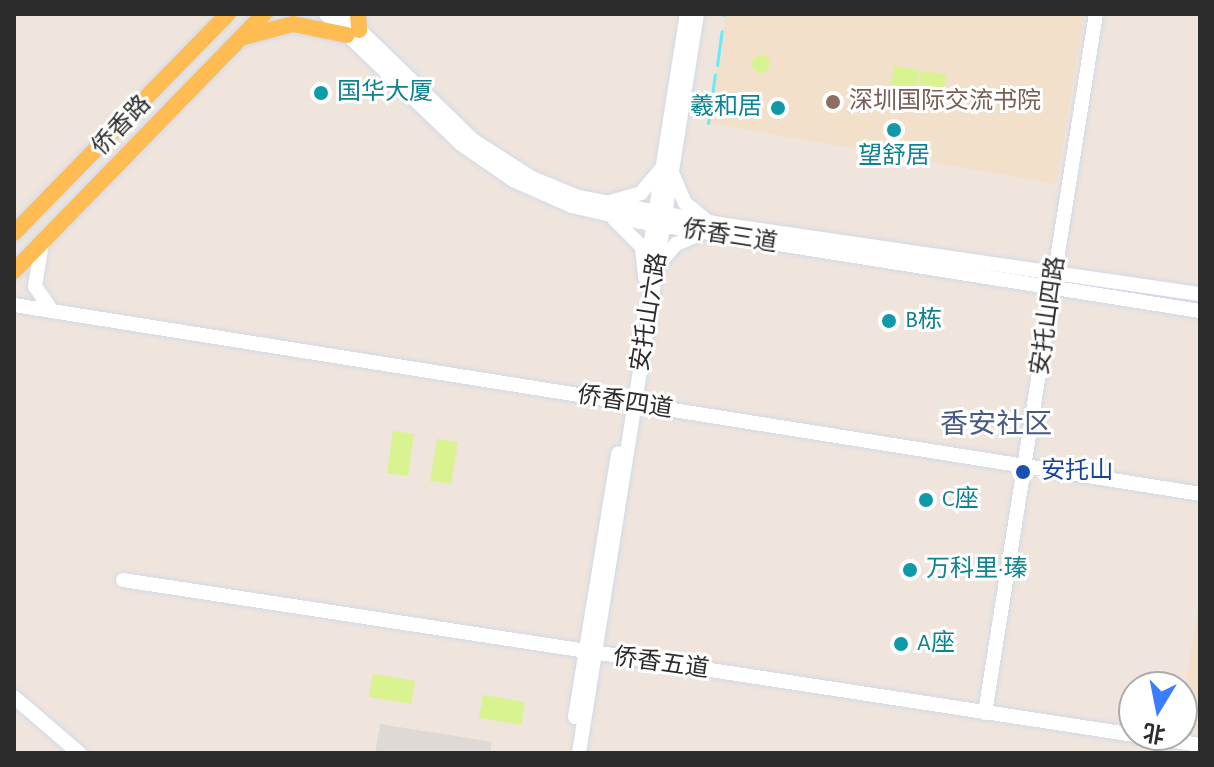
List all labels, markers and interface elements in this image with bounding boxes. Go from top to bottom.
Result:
place label: 国华大厦 [337,79,433,107]
marker: 国华大厦 [312,84,330,102]
place label: 深圳国际交流书院 [849,88,1041,116]
street label: 侨香路 [87,90,157,162]
marker: 深圳国际交流书院 [824,93,842,111]
place label: 羲和居 [690,94,762,122]
marker: 羲和居 [769,99,787,117]
marker: 望舒居 [885,121,903,139]
place label: 望舒居 [858,143,930,171]
street label: 侨香三道 [680,215,780,259]
street label: 安托山六路 [626,250,674,374]
street label: 安托山四路 [1026,255,1072,377]
place label: B栋 [905,307,942,335]
marker: B栋 [880,312,898,330]
street label: 侨香四道 [575,381,675,425]
district label: 香安社区 [940,408,1052,442]
place label: 安托山 [1041,458,1113,486]
marker: 安托山 [1012,461,1034,483]
place label: C座 [942,486,978,514]
marker: C座 [917,491,935,509]
place label: 万科里·瑧 [926,556,1027,584]
marker: 万科里·瑧 [901,561,919,579]
place label: A座 [917,630,955,658]
marker: A座 [892,635,910,653]
street label: 侨香五道 [611,643,711,685]
north arrow [1118,671,1198,751]
text: 北 [1141,720,1167,745]

